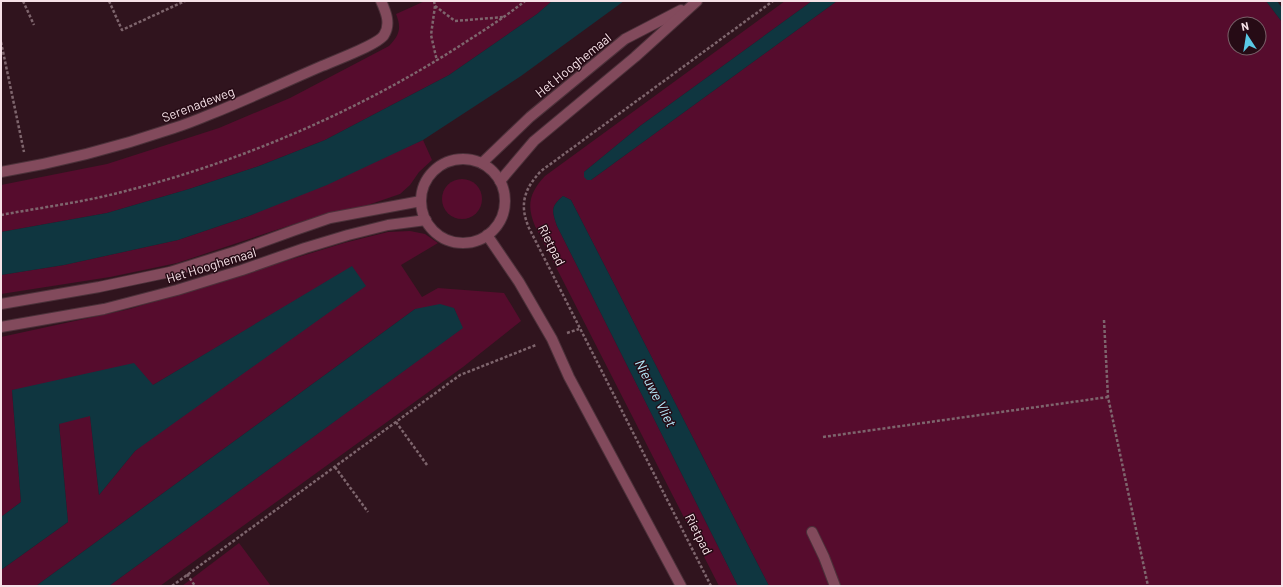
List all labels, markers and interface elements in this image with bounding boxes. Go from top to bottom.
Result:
north arrow [1227,16,1267,56]
text: N [1240,19,1250,33]
street label: Het Hooghemaal [532,29,614,101]
street label: Serenadeweg [159,83,237,125]
street label: Rietpad [535,222,569,268]
street label: Het Hooghemaal [164,244,258,286]
water label: Nieuwe Vliet [632,356,680,430]
street label: Rietpad [682,511,716,557]

